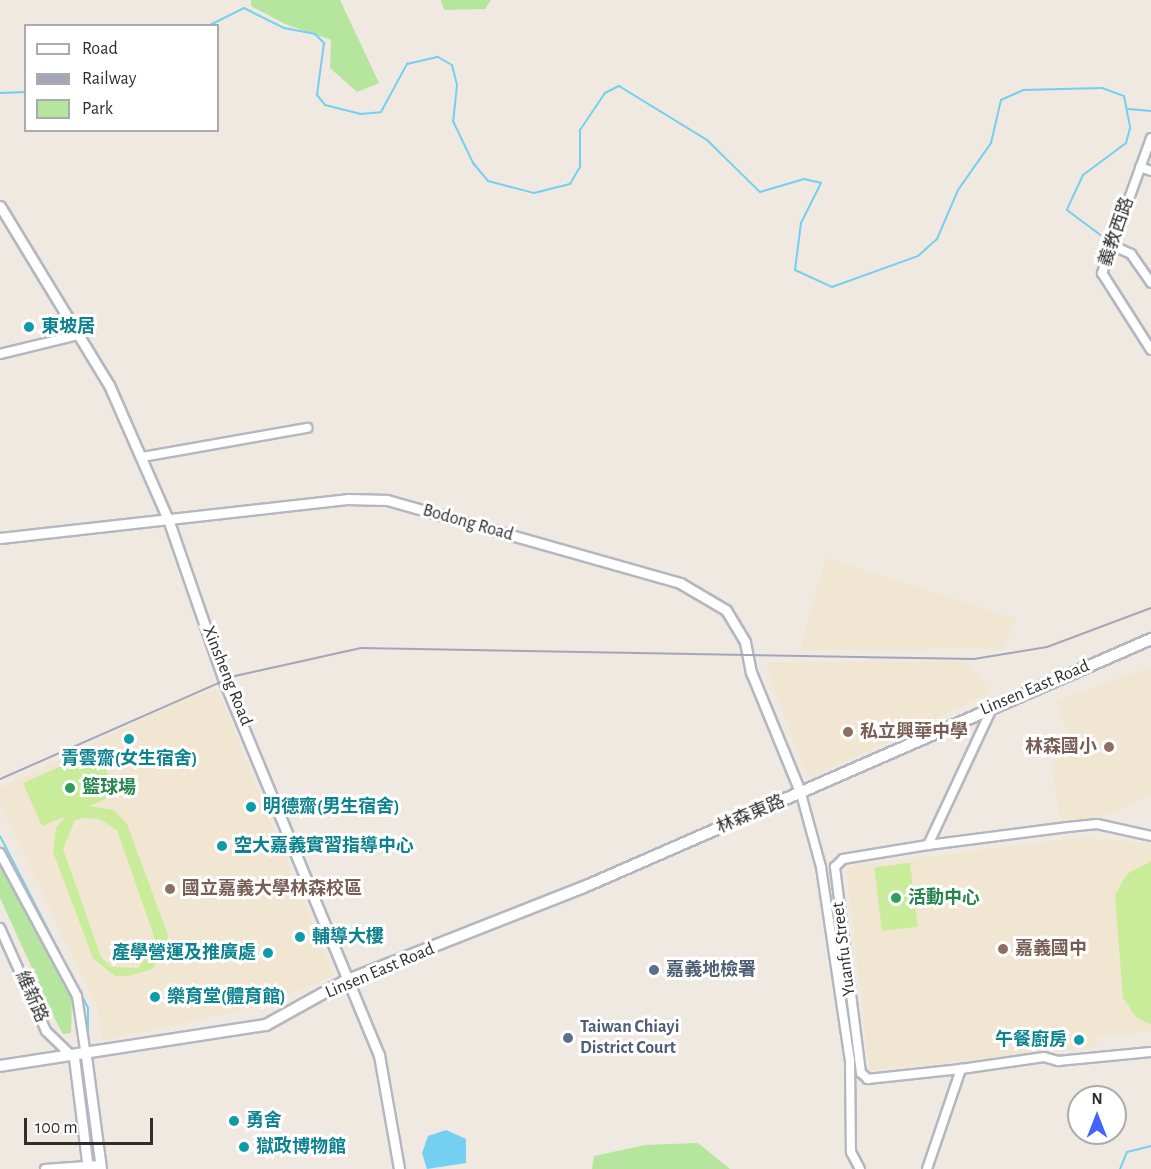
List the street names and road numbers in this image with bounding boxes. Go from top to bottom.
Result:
street label: 義教西路 [1095,194,1139,270]
street label: Bodong Road [420,500,516,546]
street label: Xinsheng Road [197,623,257,729]
street label: Linsen East Road [977,655,1093,721]
street label: 林森東路 [714,791,788,839]
street label: Yuanfu Street [828,901,860,997]
street label: Linsen East Road [322,938,438,1004]
street label: 維新路 [10,968,52,1026]

